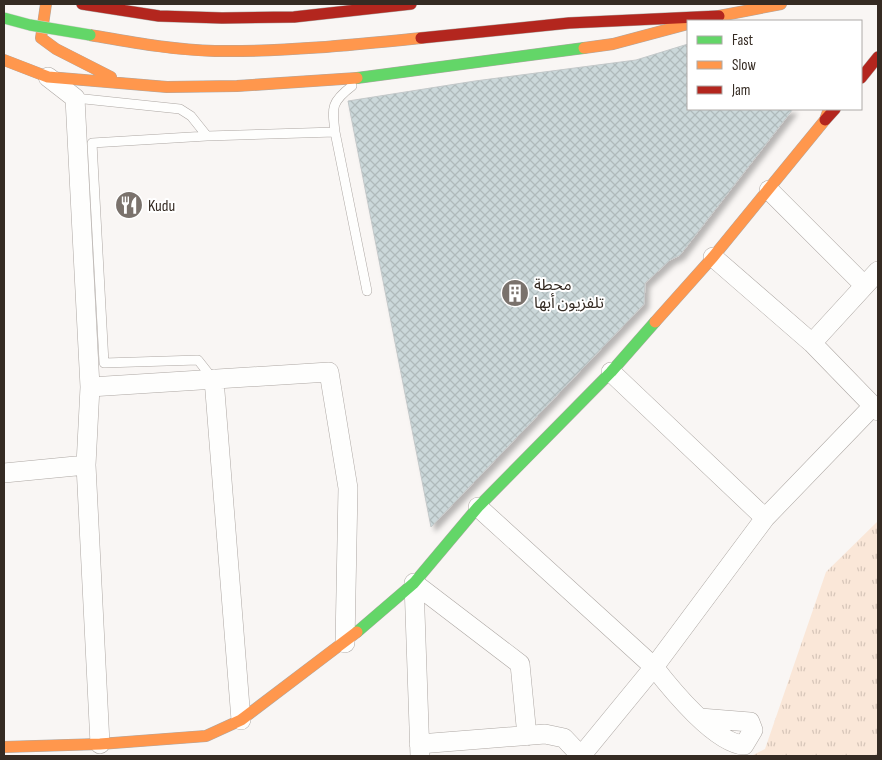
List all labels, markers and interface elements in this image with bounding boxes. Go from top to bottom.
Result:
legend [687,20,862,110]
text: Fast [732,31,754,50]
text: Slow [732,56,756,75]
text: Jam [731,81,750,100]
restaurant icon: Kudu [114,190,144,220]
place label: Kudu [148,197,175,216]
place label: محطة تلفزيون أبها [534,276,604,313]
building icon: محطة تلفزيون أبها [500,278,530,308]

